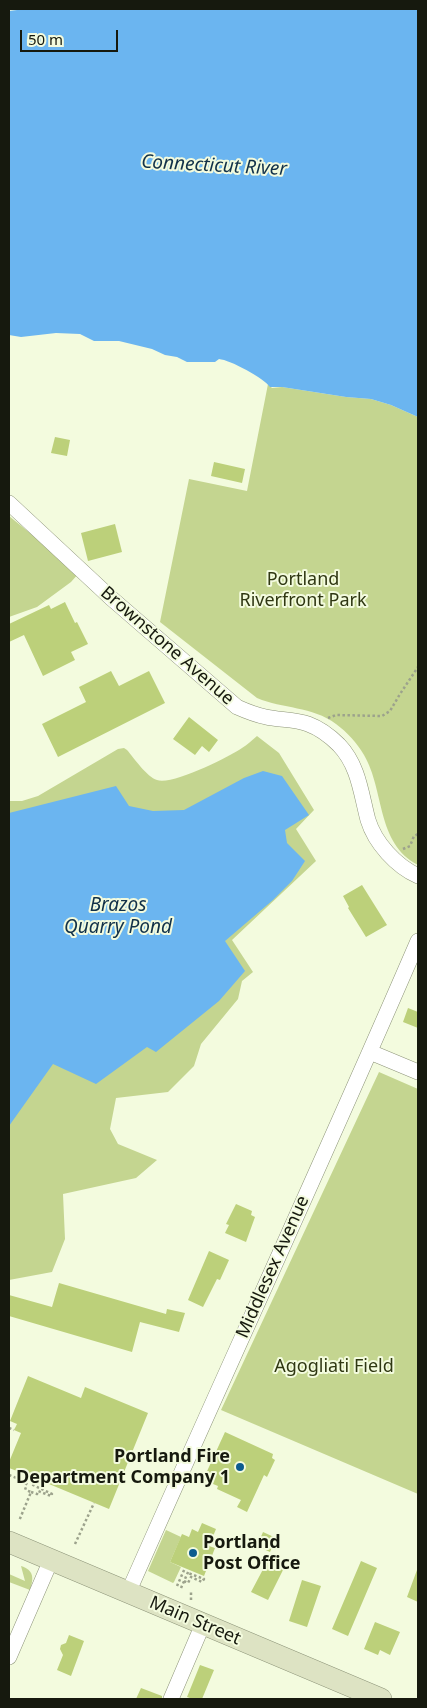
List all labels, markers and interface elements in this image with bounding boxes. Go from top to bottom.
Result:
scale bar [22,20,120,52]
text: 50 m [28,29,63,49]
water label: Connecticut River [141,151,287,181]
park label: Portland Riverfront Park [239,569,367,612]
street label: Brownstone Avenue [96,582,238,710]
water label: Brazos Quarry Pond [64,895,172,939]
street label: Middlesex Avenue [232,1192,314,1342]
park label: Agogliati Field [274,1356,394,1378]
place label: Portland Fire Department Company 1 [16,1446,230,1488]
marker: Portland Fire Department Company 1 [234,1461,246,1473]
place label: Portland Post Office [203,1532,301,1575]
marker: Portland Post Office [187,1547,199,1559]
street label: Main Street [146,1592,244,1650]

